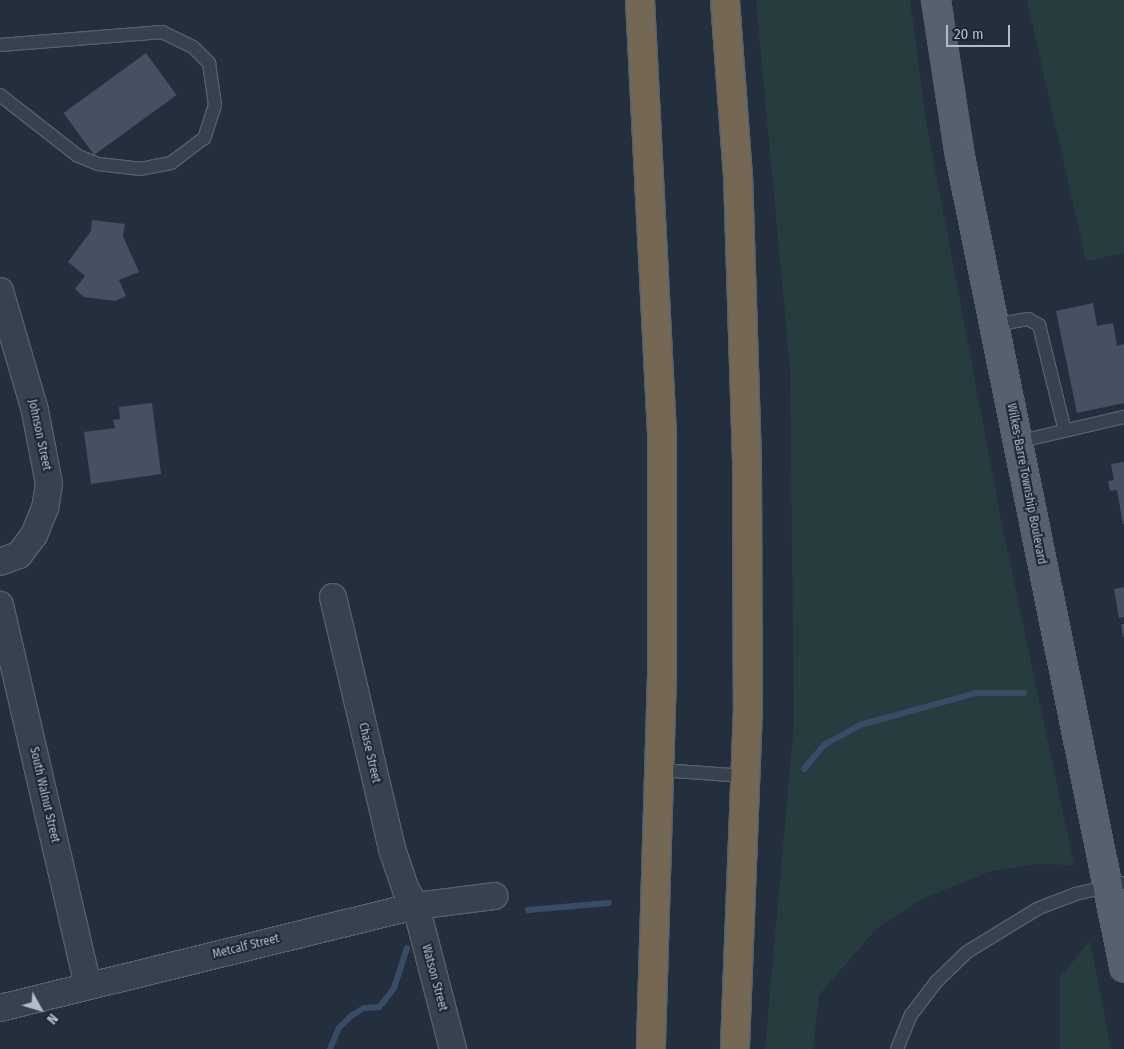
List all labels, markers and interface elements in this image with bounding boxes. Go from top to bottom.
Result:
scale bar [949,15,1013,47]
text: 20 m [954,25,984,43]
street label: Johnson Street [24,398,54,472]
street label: Wilkes-Barre Township Boulevard [1003,402,1049,566]
street label: Chase Street [355,721,383,785]
street label: South Walnut Street [26,746,62,844]
street label: Metcalf Street [211,932,281,962]
street label: Watson Street [418,943,450,1013]
north arrow [15,984,65,1034]
text: N [43,1010,61,1027]

